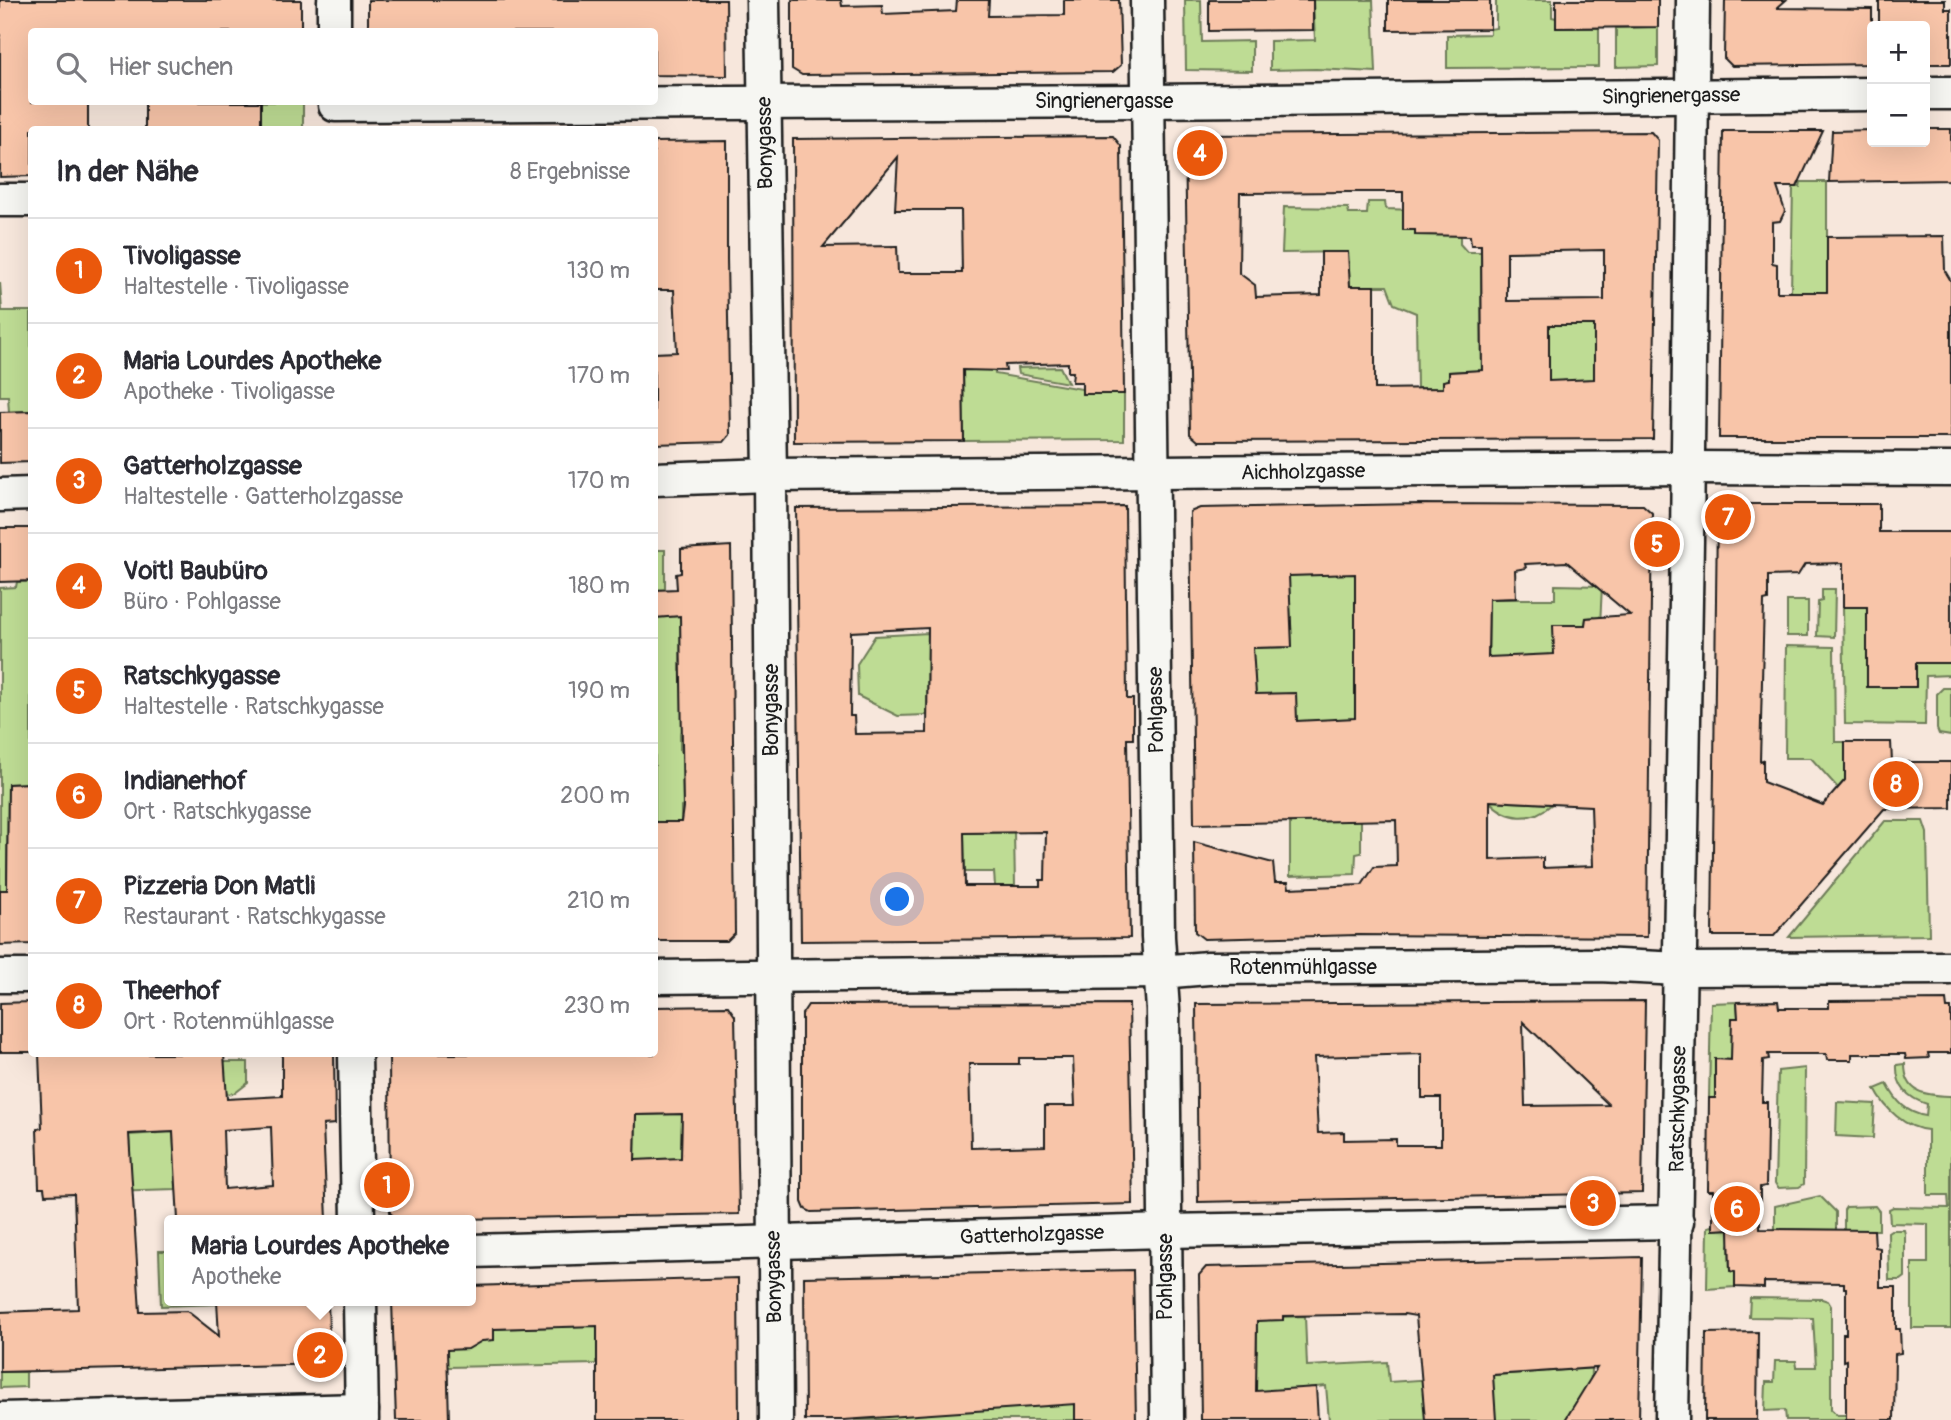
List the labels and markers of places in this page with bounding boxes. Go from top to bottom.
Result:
pin: 4 [1177,127,1223,179]
pin: 7 [1705,491,1751,543]
pin: 5 [1634,518,1680,570]
pin: 8 [1873,758,1919,810]
pin: 1 [364,1159,410,1211]
pin: 3 [1570,1177,1616,1229]
pin: 6 [1714,1183,1760,1235]
pin: 2 [297,1329,343,1381]

